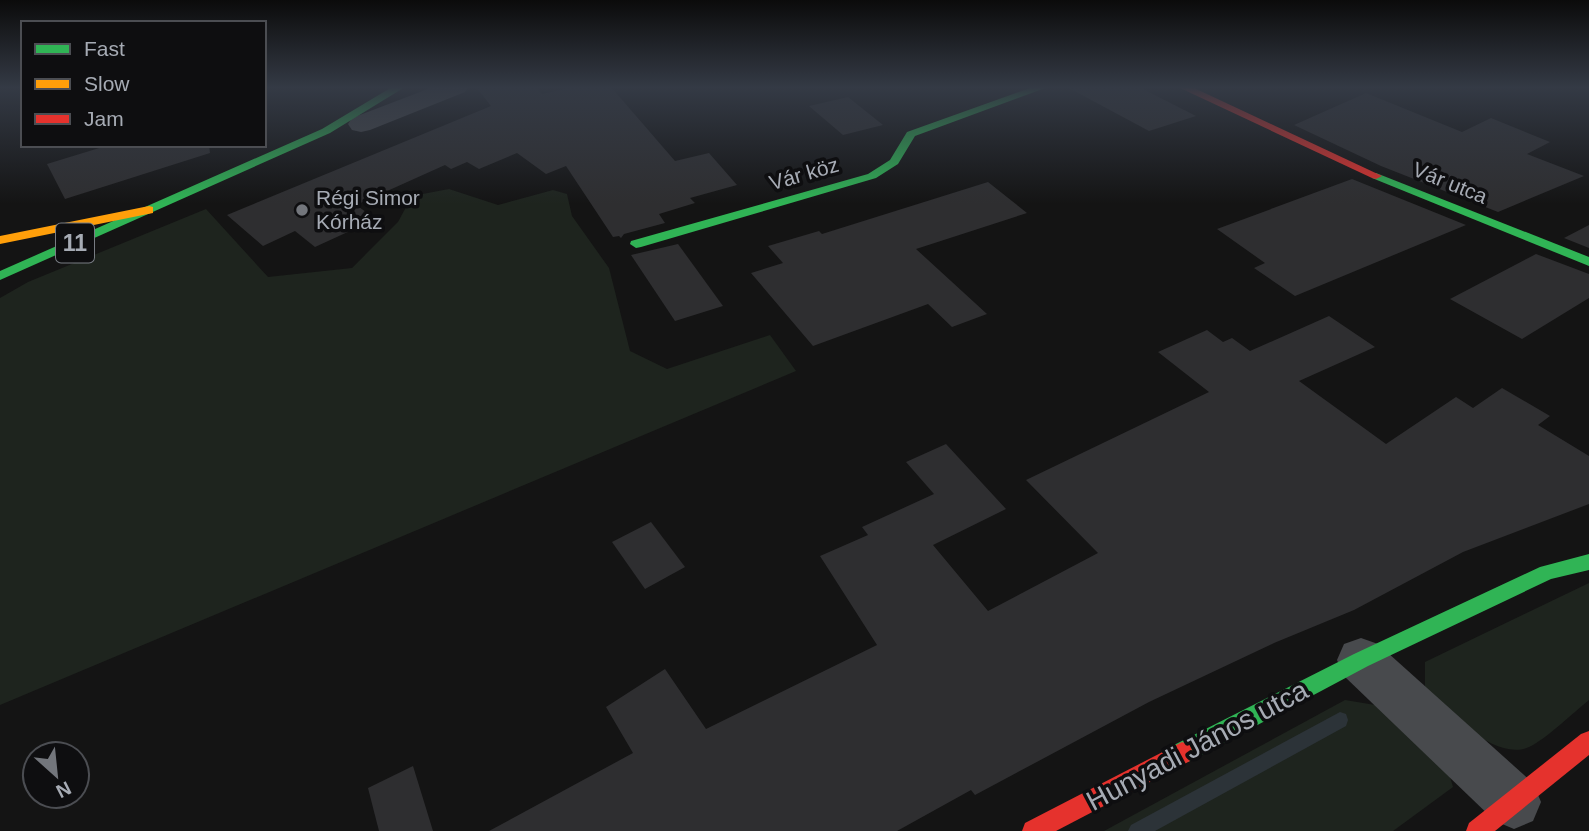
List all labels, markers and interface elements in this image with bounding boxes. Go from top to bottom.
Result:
legend [21,21,266,147]
text: Fast [84,37,125,60]
text: Slow [84,72,130,95]
text: Jam [84,107,124,130]
street label: Vár köz [766,153,841,194]
street label: Vár utca [1410,157,1491,208]
place label: Régi Simor Kórház [316,186,420,233]
marker: Régi Simor Kórház [294,202,310,218]
road number: 11 [56,224,94,262]
street label: Hunyadi János utca [1081,674,1313,817]
north arrow [21,740,91,810]
text: N [53,777,74,802]

